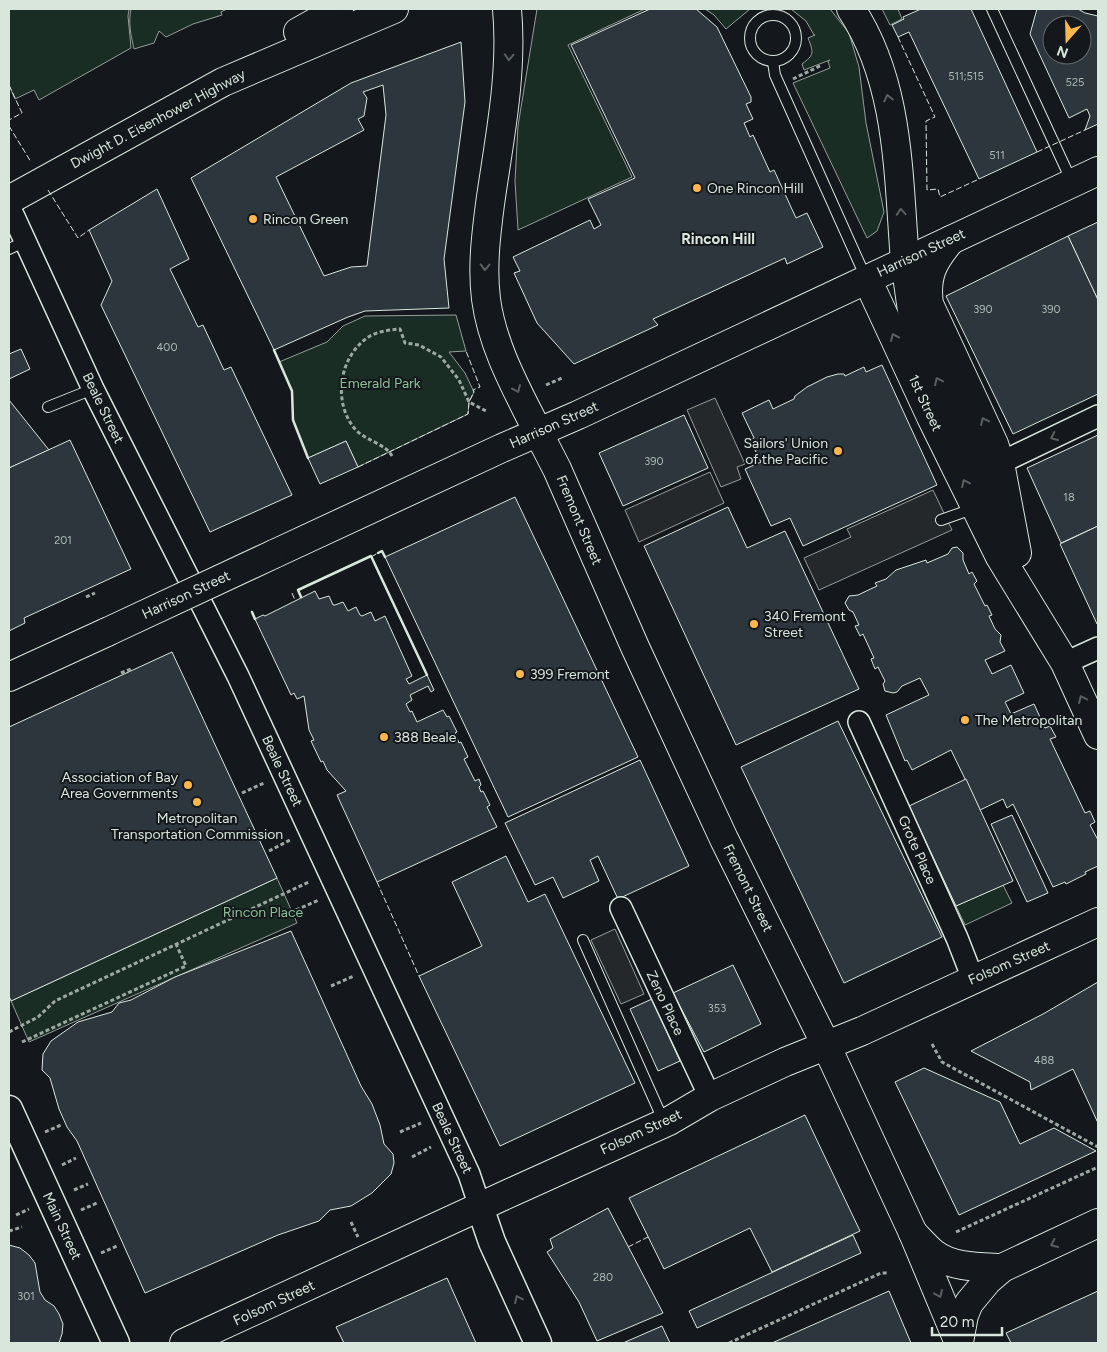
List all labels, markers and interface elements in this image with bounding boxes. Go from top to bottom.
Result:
north arrow [1042,15,1092,65]
text: N [1055,42,1071,62]
one-way arrow [503,54,514,62]
street label: Dwight D. Eisenhower Highway [68,65,249,172]
house number: 511;515 [948,70,984,83]
house number: 525 [1066,76,1084,89]
one-way arrow [883,94,894,103]
house number: 511 [989,149,1005,162]
place label: One Rincon Hill [707,180,804,197]
marker: One Rincon Hill [691,182,703,194]
one-way arrow [896,208,907,216]
place label: Rincon Green [263,211,348,228]
marker: Rincon Green [247,213,259,225]
street label: Harrison Street [874,225,968,281]
district label: Rincon Hill [681,230,755,248]
one-way arrow [480,263,490,271]
house number: 390 [973,303,993,316]
house number: 390 [1041,303,1061,316]
one-way arrow [890,333,901,342]
house number: 400 [157,341,177,354]
street label: Beale Street [79,370,127,446]
street label: 1st Street [905,372,945,434]
park label: Emerald Park [339,375,421,392]
one-way arrow [933,377,944,386]
one-way arrow [511,384,522,393]
street label: Harrison Street [507,398,601,452]
one-way arrow [980,417,990,426]
one-way arrow [1050,431,1059,441]
place label: Sailors' Union of the Pacific [743,435,828,468]
marker: Sailors' Union of the Pacific [832,445,844,457]
house number: 390 [644,455,664,468]
street label: Fremont Street [552,473,606,567]
one-way arrow [961,480,971,489]
house number: 18 [1063,491,1075,504]
house number: 201 [54,534,72,547]
street label: Harrison Street [139,567,233,623]
place label: 340 Fremont Street [764,608,846,641]
marker: 340 Fremont Street [748,618,760,630]
place label: 399 Fremont [530,666,610,683]
marker: 399 Fremont [514,668,526,680]
one-way arrow [1077,695,1088,704]
place label: The Metropolitan [975,712,1082,729]
marker: The Metropolitan [959,714,971,726]
place label: 388 Beale [394,729,457,746]
marker: 388 Beale [378,731,390,743]
street label: Beale Street [258,733,306,809]
place label: Association of Bay Area Governments [60,769,179,802]
marker: Association of Bay Area Governments [182,779,194,791]
marker: Metropolitan Transportation Commission [191,796,203,808]
place label: Metropolitan Transportation Commission [111,810,283,843]
street label: Grote Place [894,813,940,887]
street label: Fremont Street [719,841,777,935]
park label: Rincon Place [223,904,304,921]
street label: Folsom Street [965,937,1053,989]
street label: Zeno Place [643,968,688,1038]
house number: 353 [708,1002,726,1015]
house number: 488 [1034,1054,1054,1067]
street label: Beale Street [428,1100,476,1176]
street label: Folsom Street [598,1106,684,1158]
street label: Main Street [39,1189,85,1263]
one-way arrow [1050,1237,1059,1248]
house number: 280 [593,1271,613,1284]
street label: Folsom Street [231,1277,317,1329]
one-way arrow [933,1289,943,1298]
house number: 301 [17,1290,35,1303]
one-way arrow [514,1295,524,1304]
scale bar [932,1304,1002,1336]
text: 20 m [940,1313,974,1331]

